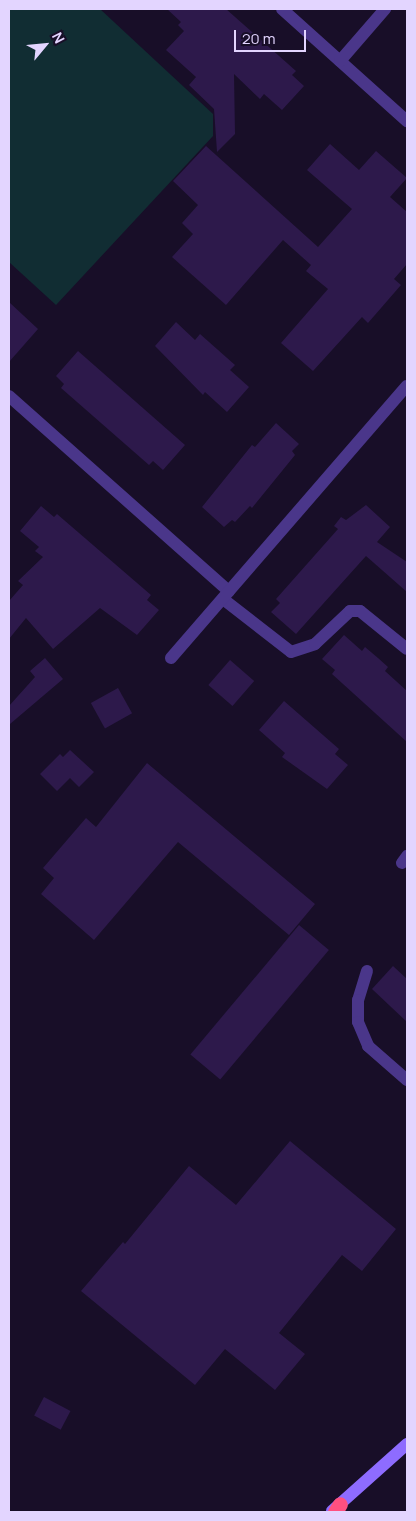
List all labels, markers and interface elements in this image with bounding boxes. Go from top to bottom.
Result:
north arrow [20,20,70,70]
scale bar [236,20,308,52]
text: 20 m [242,28,275,49]
text: N [48,29,69,47]

